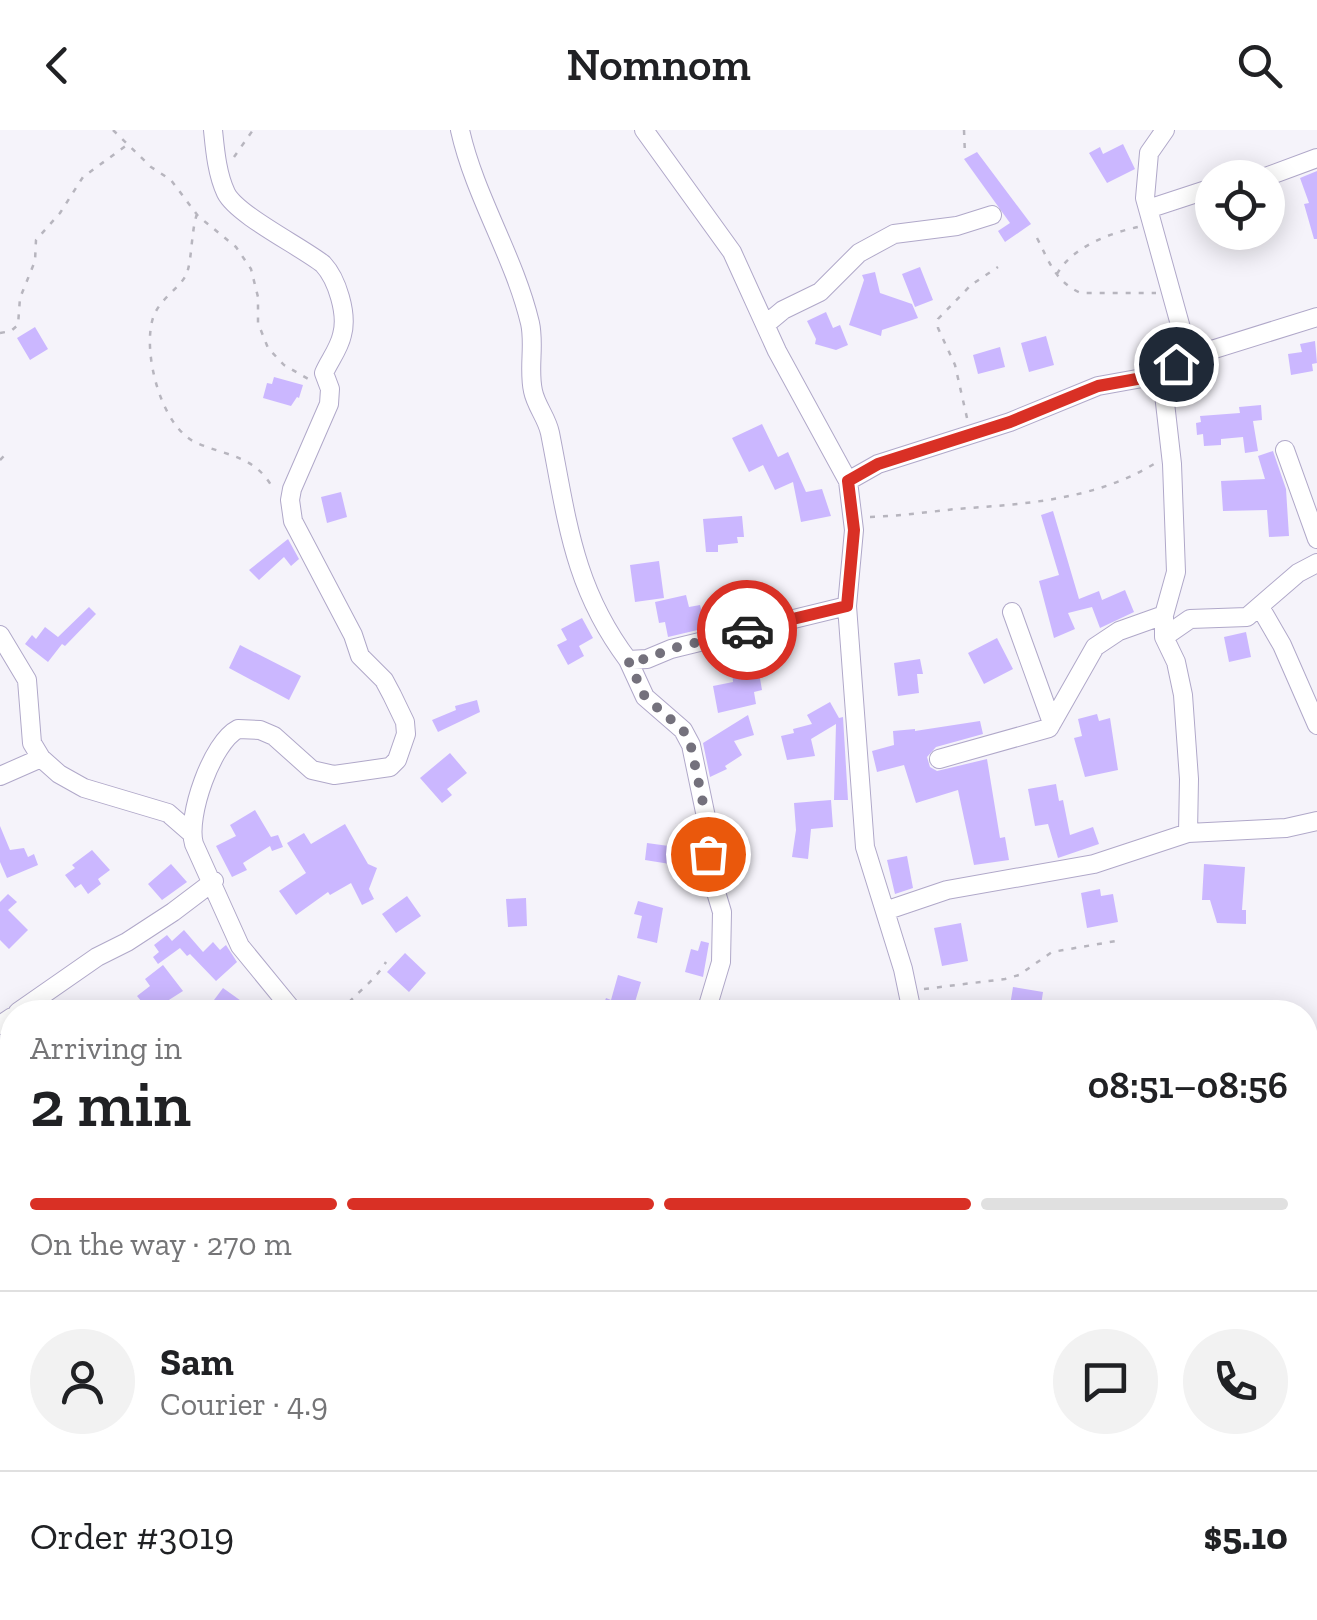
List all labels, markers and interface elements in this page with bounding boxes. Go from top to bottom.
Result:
icon: back [30,38,85,93]
text: Nomnom [566,38,751,92]
icon: search [1232,38,1287,93]
map controls [1195,160,1285,250]
button: locate [1195,160,1285,250]
pin [1134,322,1219,407]
icon: home [1149,337,1204,392]
courier [697,580,797,680]
icon: car [720,603,775,658]
pin [666,812,751,897]
icon: bag [681,827,736,882]
text: Arriving in [30,1029,182,1067]
text: 08:51–08:56 [1087,1062,1288,1108]
text: 2 min [30,1065,191,1143]
text: On the way · 270 m [30,1225,292,1263]
button: person [30,1329,135,1434]
button: chat [1053,1329,1158,1434]
button: phone [1183,1329,1288,1434]
text: Sam [160,1339,234,1385]
text: Courier · 4.9 [160,1385,328,1423]
text: Order #3019 [30,1513,234,1559]
text: $5.10 [1204,1513,1288,1559]

